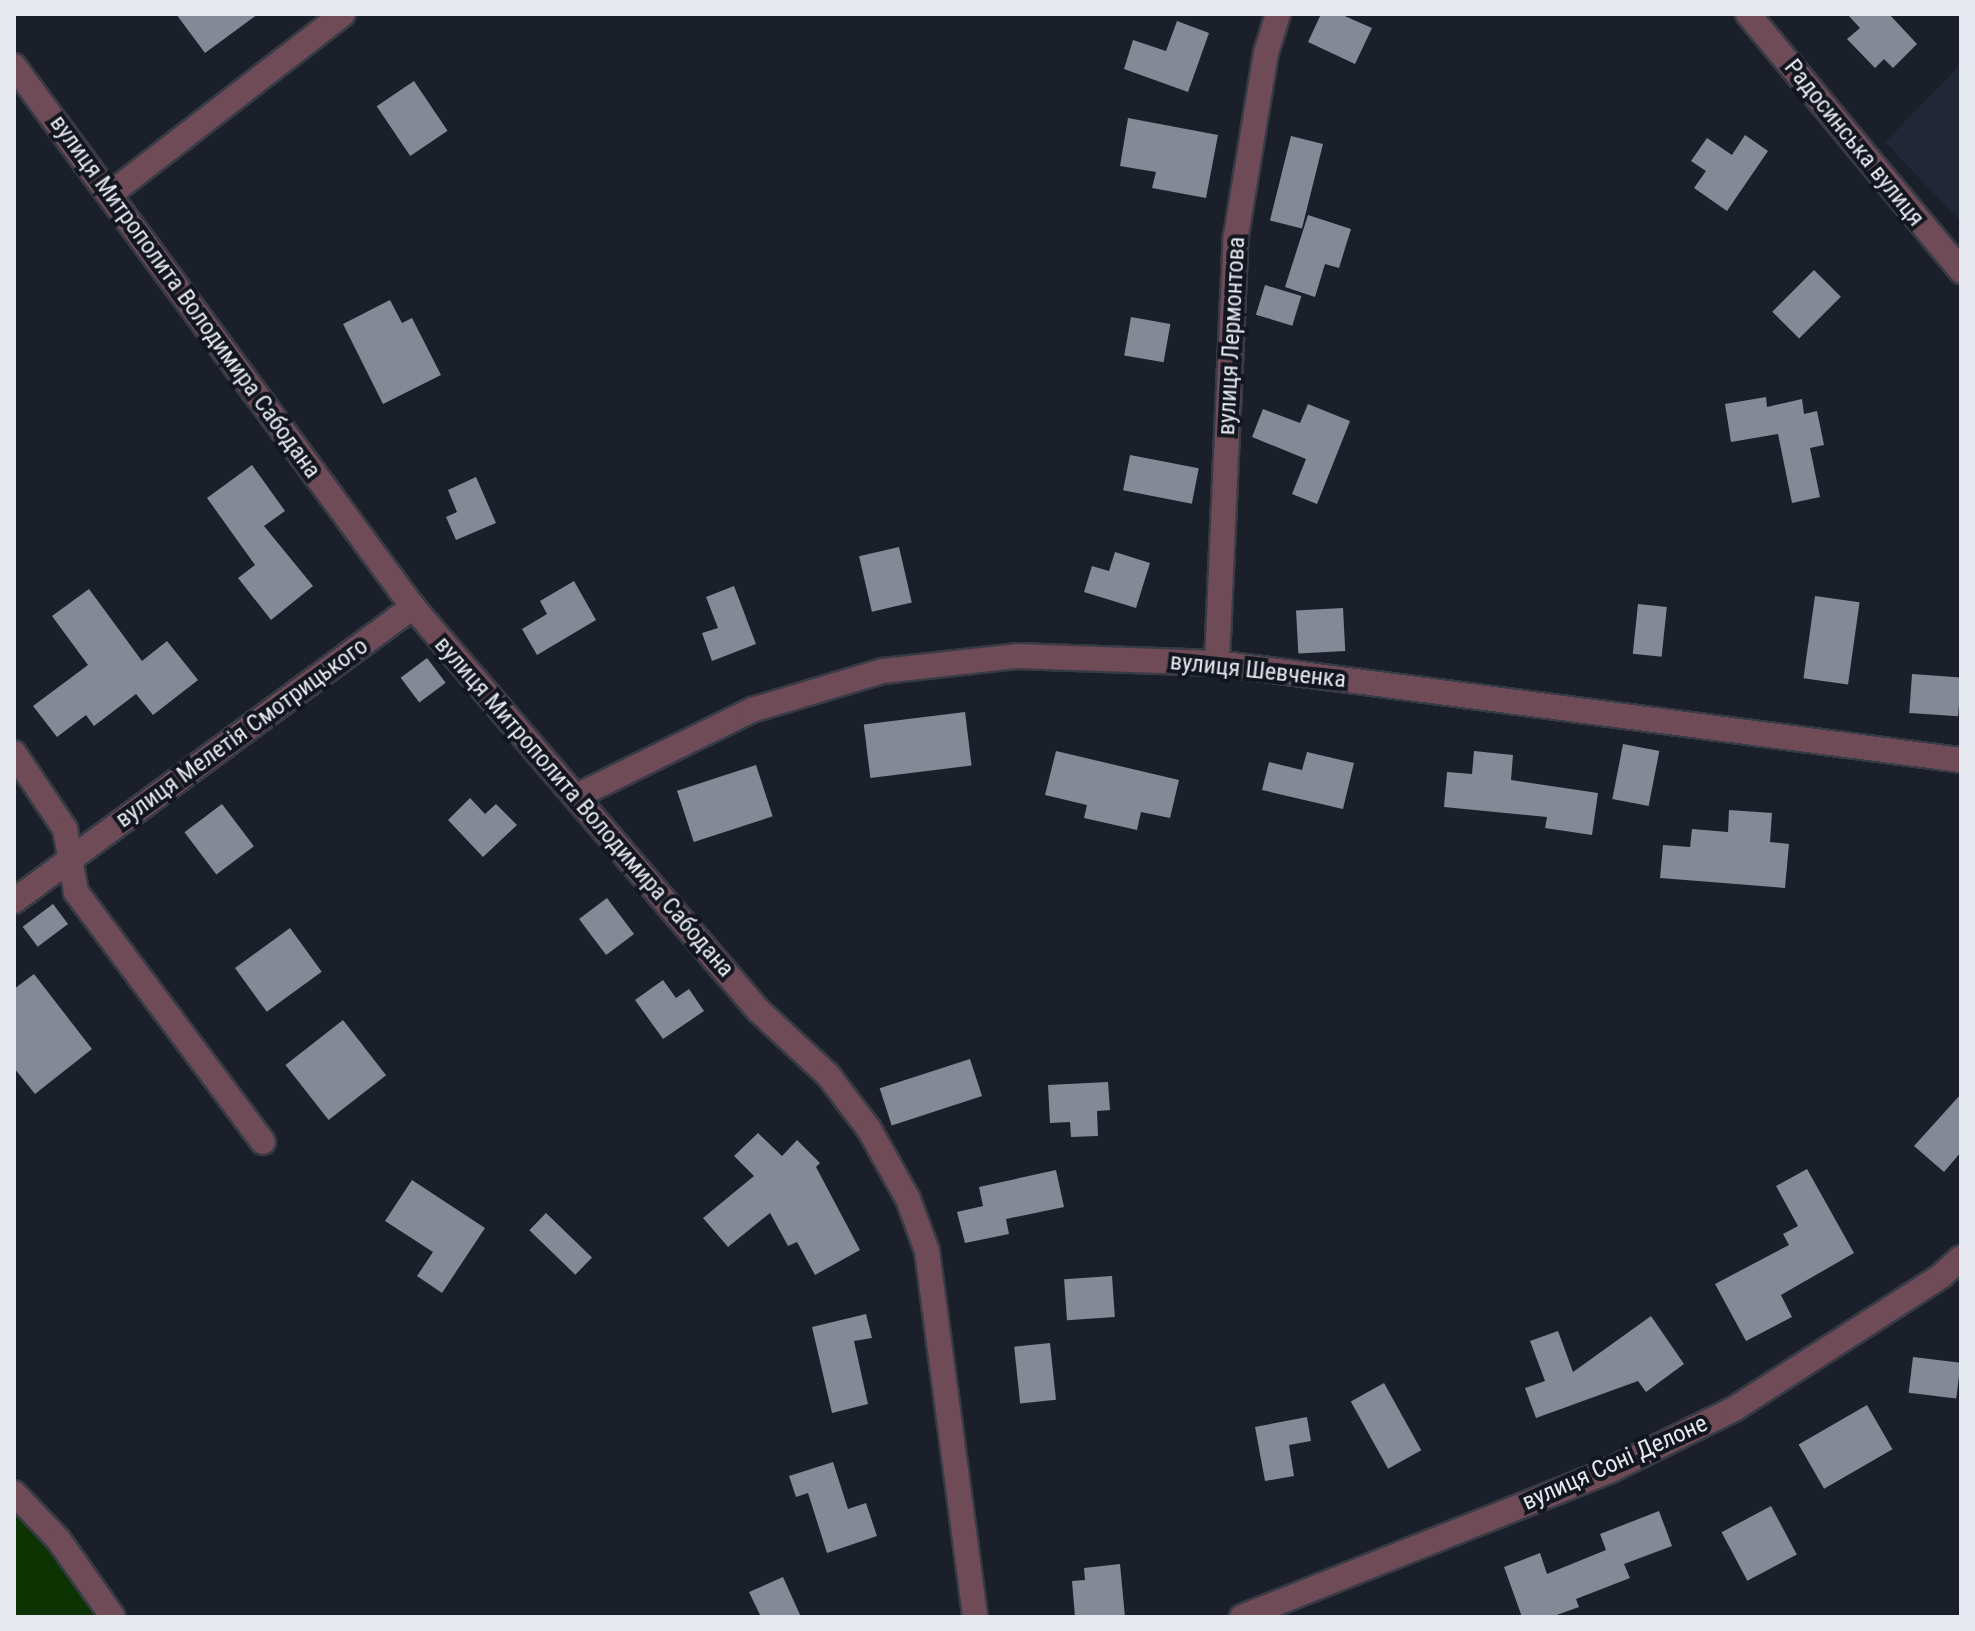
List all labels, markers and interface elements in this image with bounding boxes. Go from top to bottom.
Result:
street label: Радосинська вулиця [1778,54,1930,232]
street label: вулиця Митрополита Володимира Сабодана [43,110,327,484]
street label: вулиця Лермонтова [1212,236,1252,436]
street label: вулиця Митрополита Володимира Сабодана [428,631,740,983]
street label: вулиця Мелетія Смотрицького [110,632,374,834]
street label: вулиця Шевченка [1169,647,1347,695]
street label: вулиця Соні Делоне [1518,1409,1712,1517]

